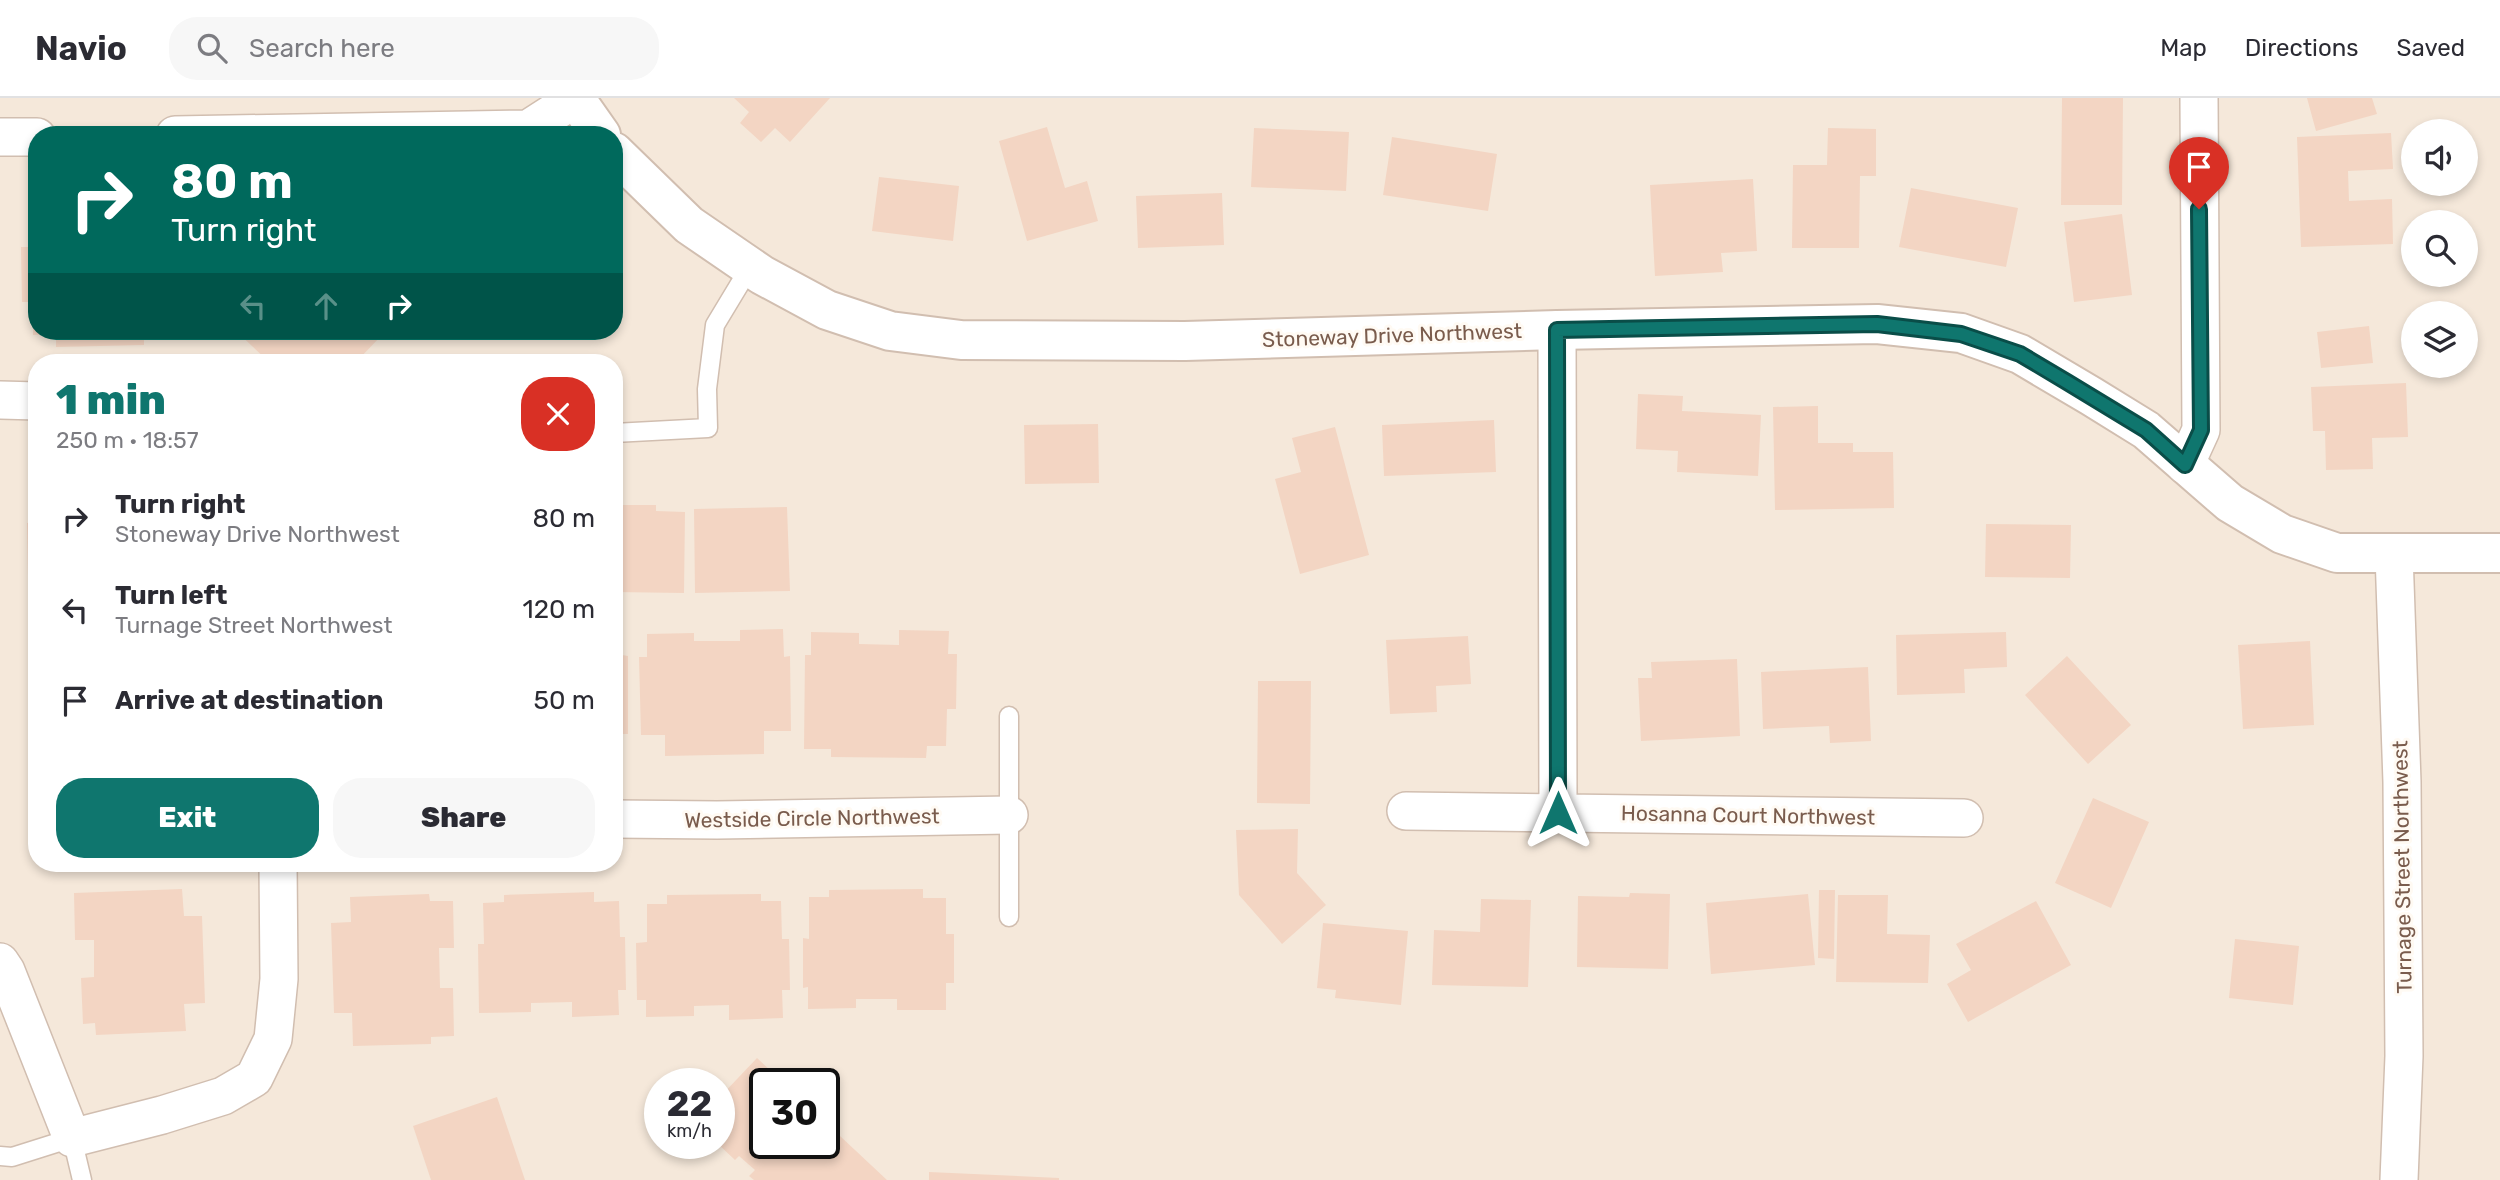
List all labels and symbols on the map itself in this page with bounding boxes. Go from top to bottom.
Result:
pin [2169,137,2229,209]
street label: Stoneway Drive Northwest [1262,318,1522,352]
street label: Turnage Street Northwest [2387,740,2417,994]
position arrow [1521,776,1595,850]
street label: Hosanna Court Northwest [1621,800,1875,830]
street label: Westside Circle Northwest [684,803,940,833]
speed limit sign: 30 [749,1068,840,1159]

